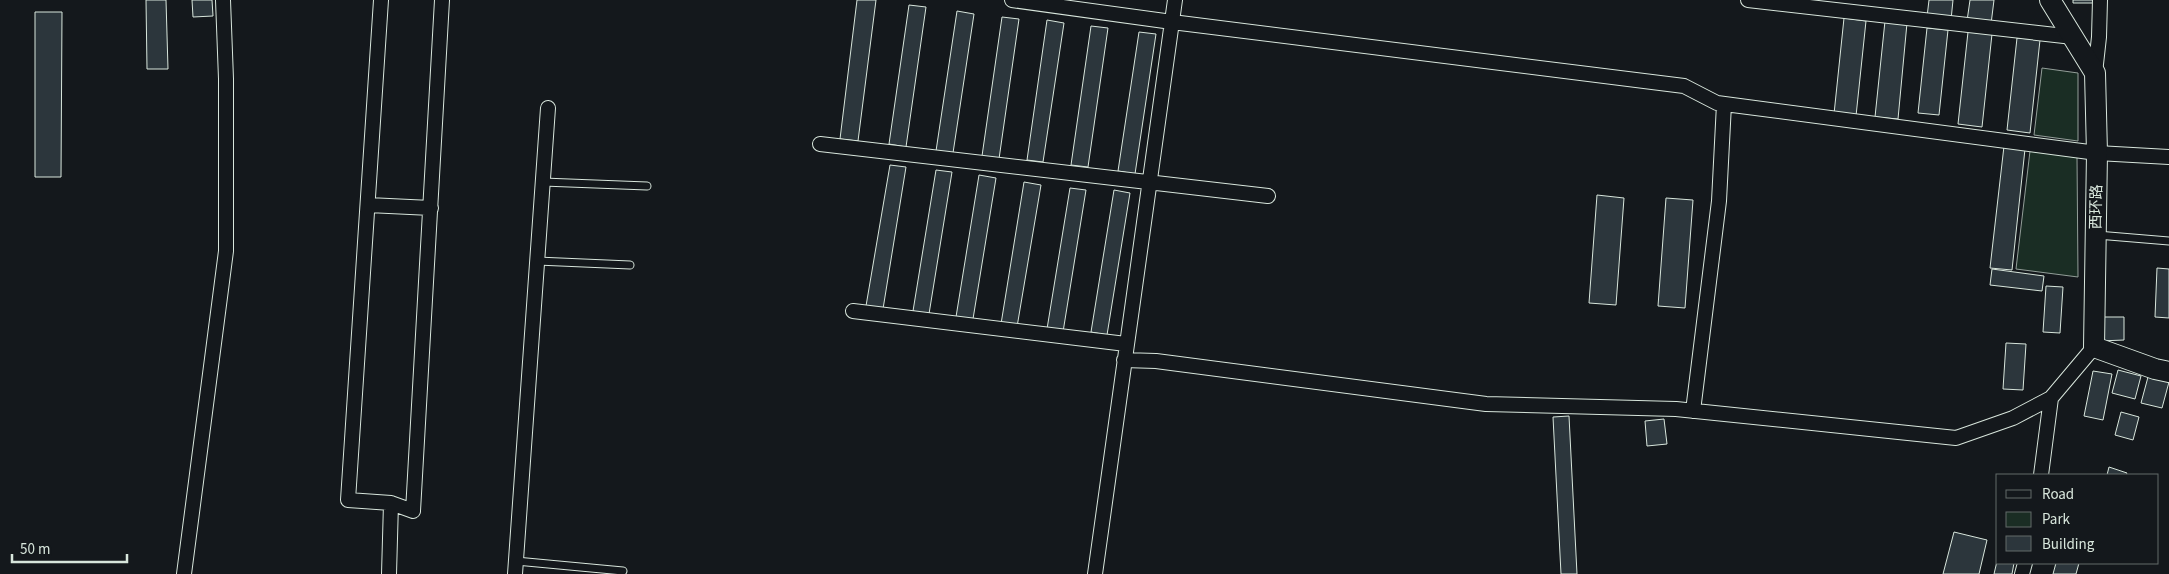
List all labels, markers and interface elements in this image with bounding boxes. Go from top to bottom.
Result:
street label: 西环路 [2086,184,2107,230]
legend [1996,474,2159,564]
text: Road [2042,484,2074,505]
text: Park [2042,509,2071,530]
scale bar [12,532,128,564]
text: Building [2042,534,2095,555]
text: 50 m [20,539,50,560]

